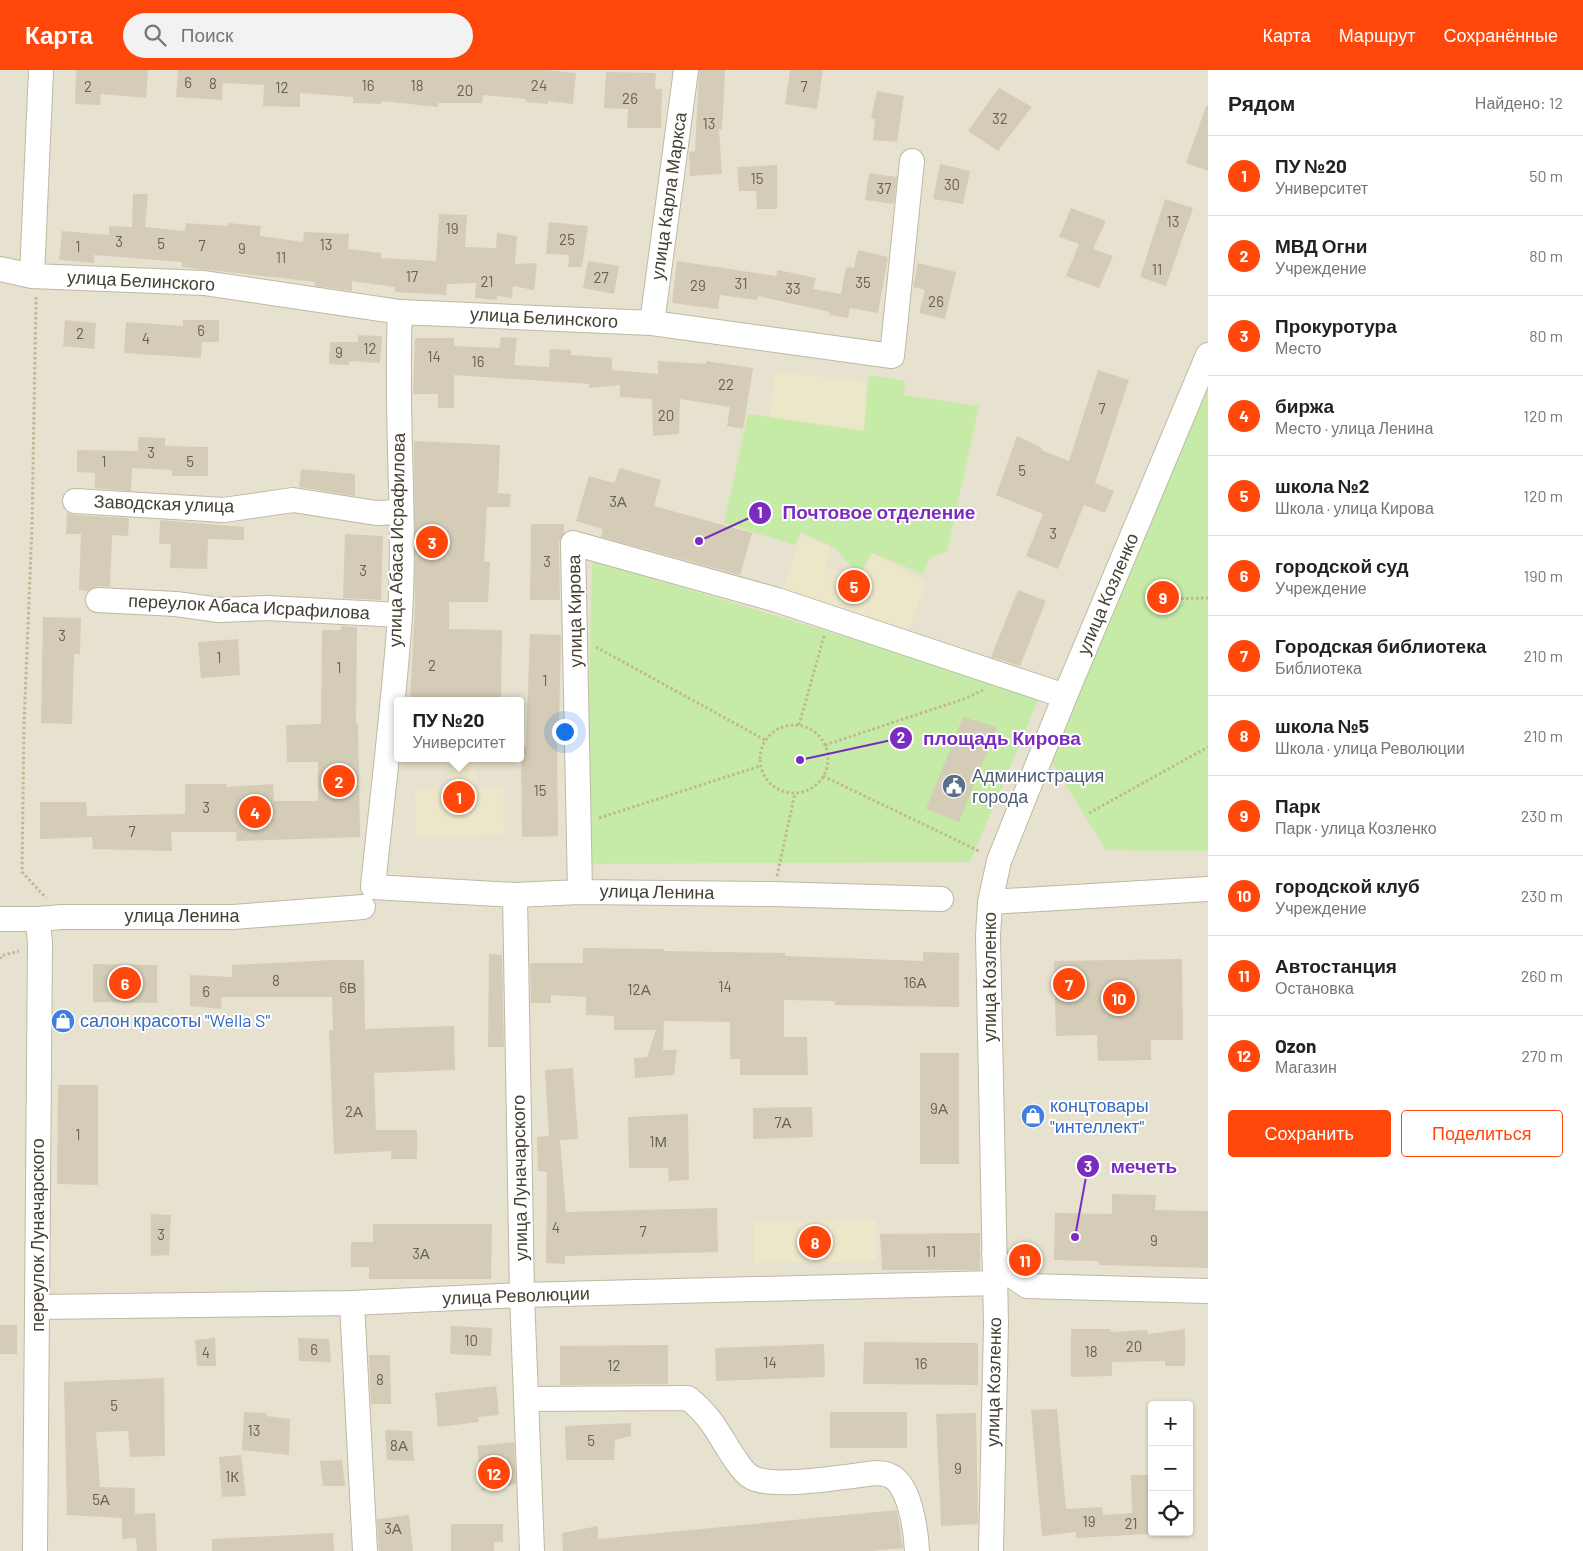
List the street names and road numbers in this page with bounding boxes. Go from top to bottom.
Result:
street label: улица Карла Маркса [645,109,691,281]
street label: улица Белинского [67,265,216,295]
street label: улица Белинского [470,302,619,332]
street label: улица Абаса Исрафилова [383,432,409,647]
street label: Заводская улица [93,490,236,516]
street label: улица Козленко [1072,529,1143,658]
street label: улица Кирова [562,553,586,668]
street label: переулок Абаса Исрафилова [128,589,371,623]
street label: улица Ленина [599,879,716,903]
street label: улица Ленина [125,904,240,926]
street label: улица Козленко [978,912,1000,1042]
street label: улица Луначарского [507,1095,531,1261]
street label: переулок Луначарского [26,1138,48,1332]
street label: улица Революции [442,1281,590,1309]
street label: улица Козленко [981,1317,1005,1447]

